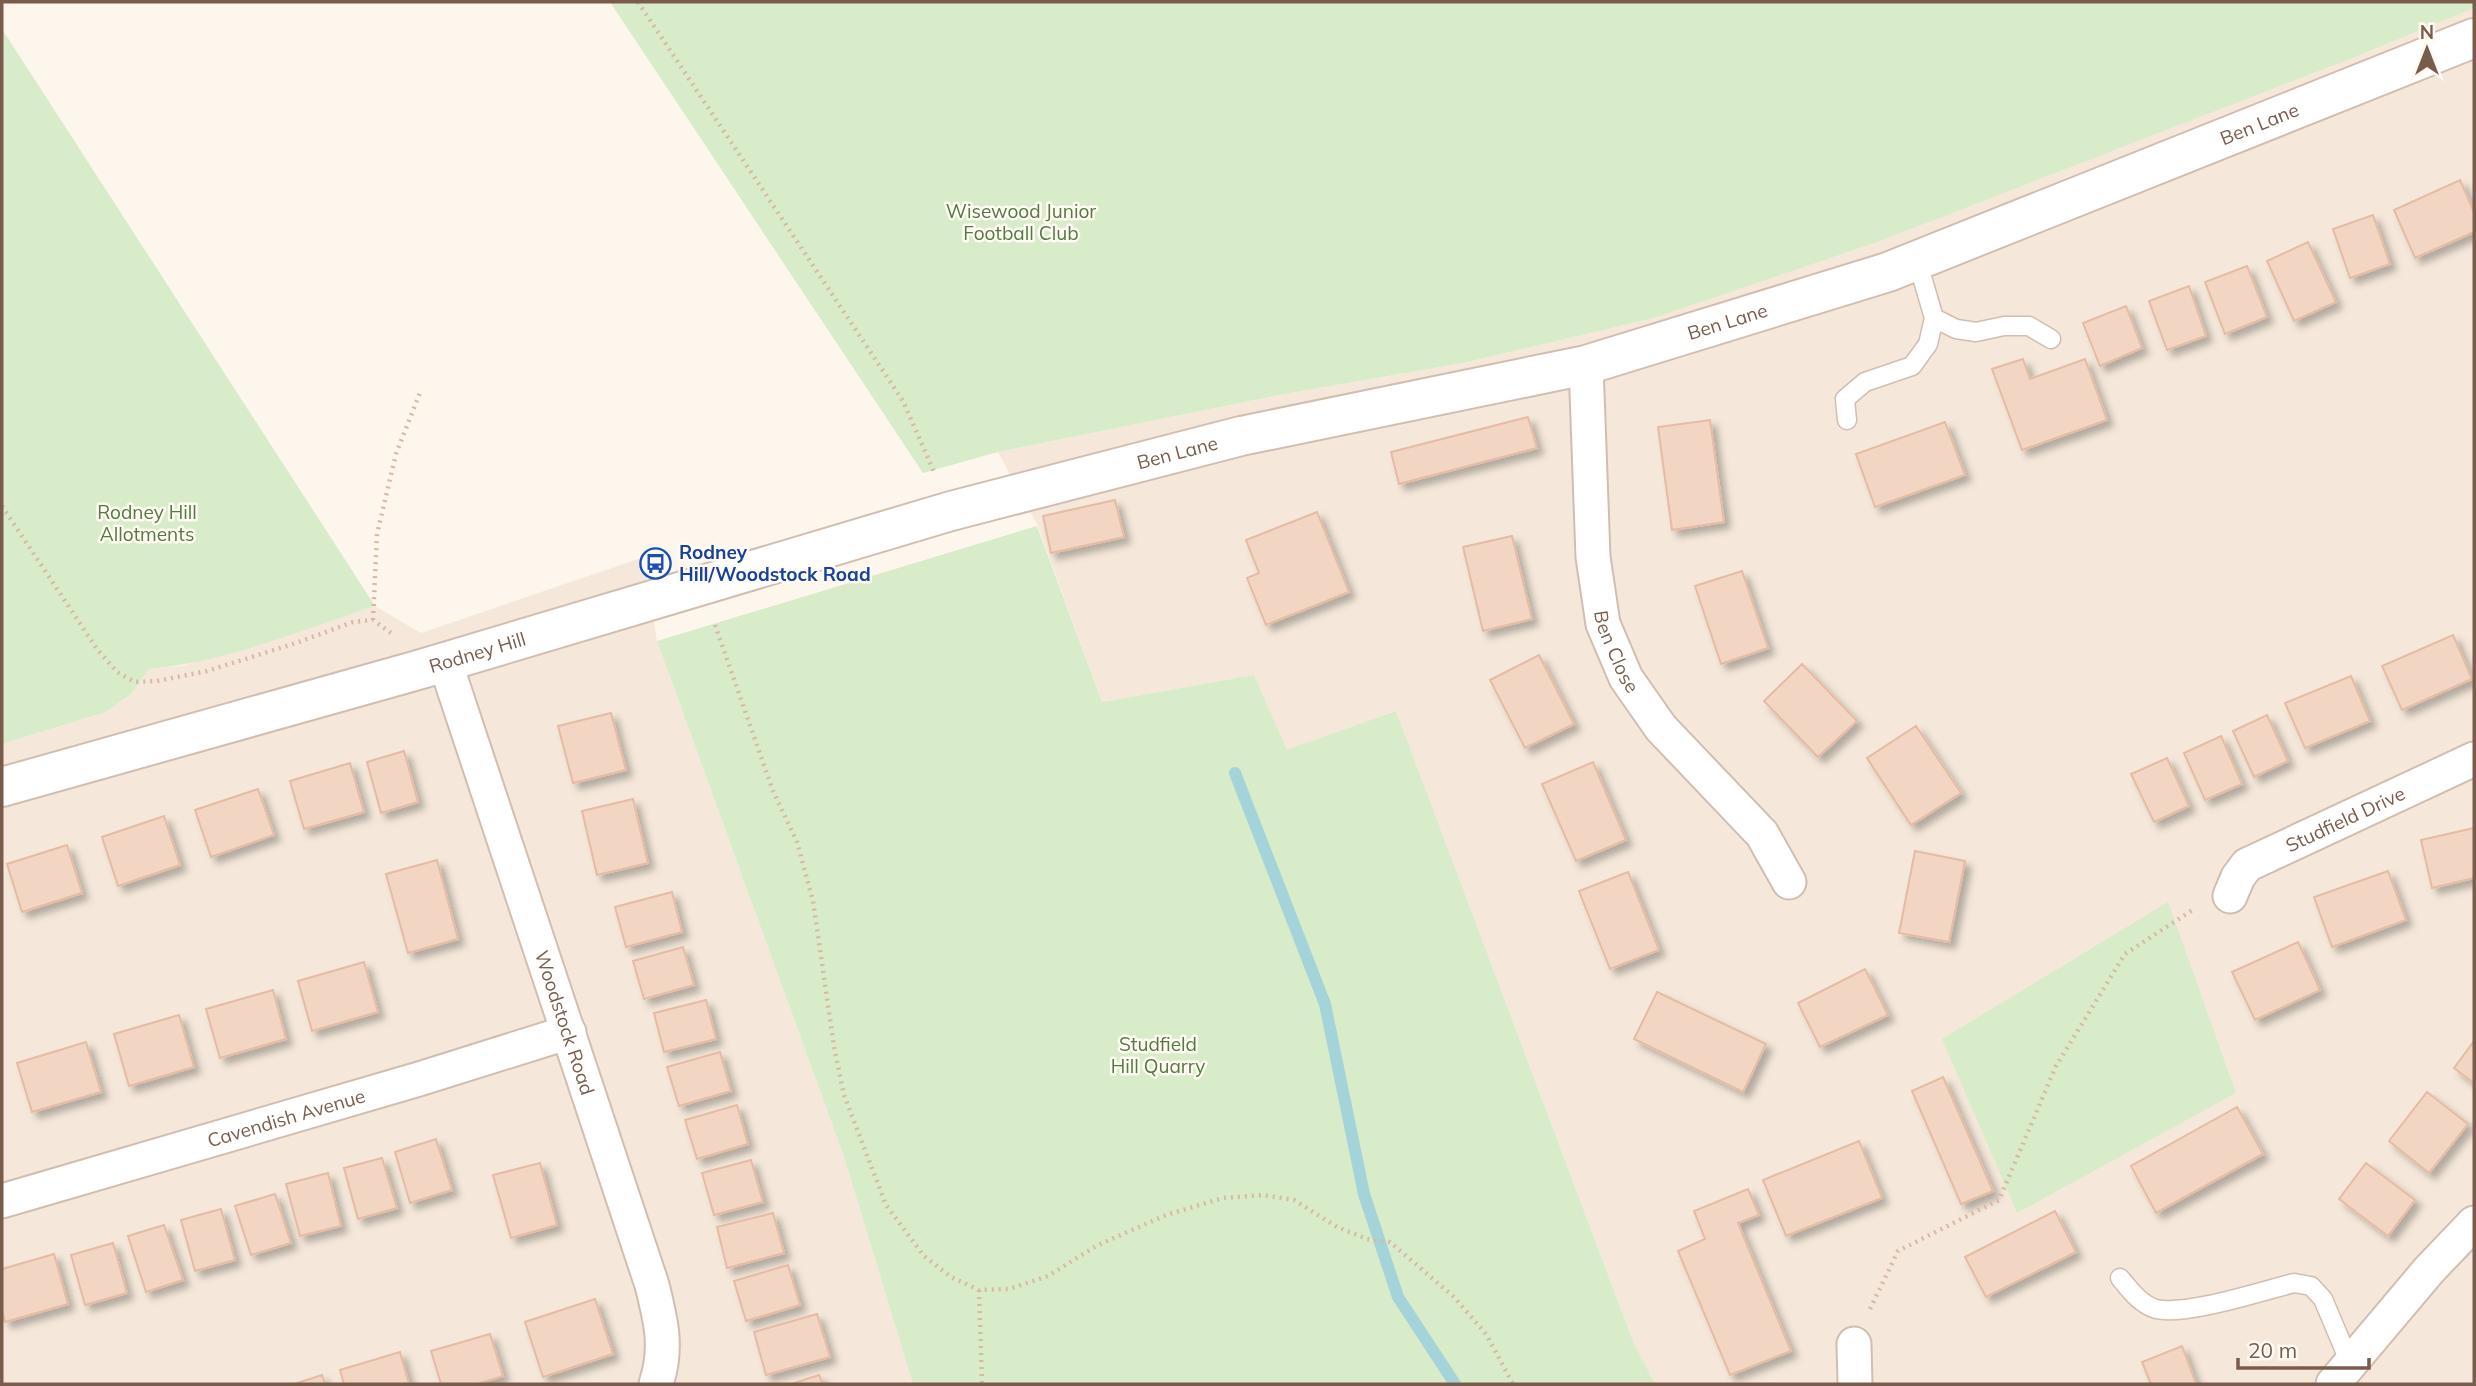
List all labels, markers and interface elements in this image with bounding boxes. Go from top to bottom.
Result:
north arrow [2392,14,2462,84]
text: N [2420,20,2434,44]
street label: Ben Lane [2217,97,2302,150]
park label: Wisewood Junior Football Club [946,199,1096,245]
street label: Ben Lane [1684,298,1770,345]
street label: Ben Lane [1134,431,1220,474]
park label: Rodney Hill Allotments [97,500,197,546]
place label: Rodney Hill/Woodstock Road [679,540,871,586]
bus stop icon: Rodney Hill/Woodstock Road [639,546,673,580]
street label: Ben Close [1589,609,1645,697]
street label: Rodney Hill [426,627,529,678]
street label: Studfield Drive [2282,781,2409,857]
street label: Woodstock Road [530,947,600,1098]
park label: Studfield Hill Quarry [1111,1032,1205,1078]
street label: Cavendish Avenue [204,1083,368,1152]
scale bar [2238,1326,2369,1370]
text: 20 m [2248,1337,2297,1363]

